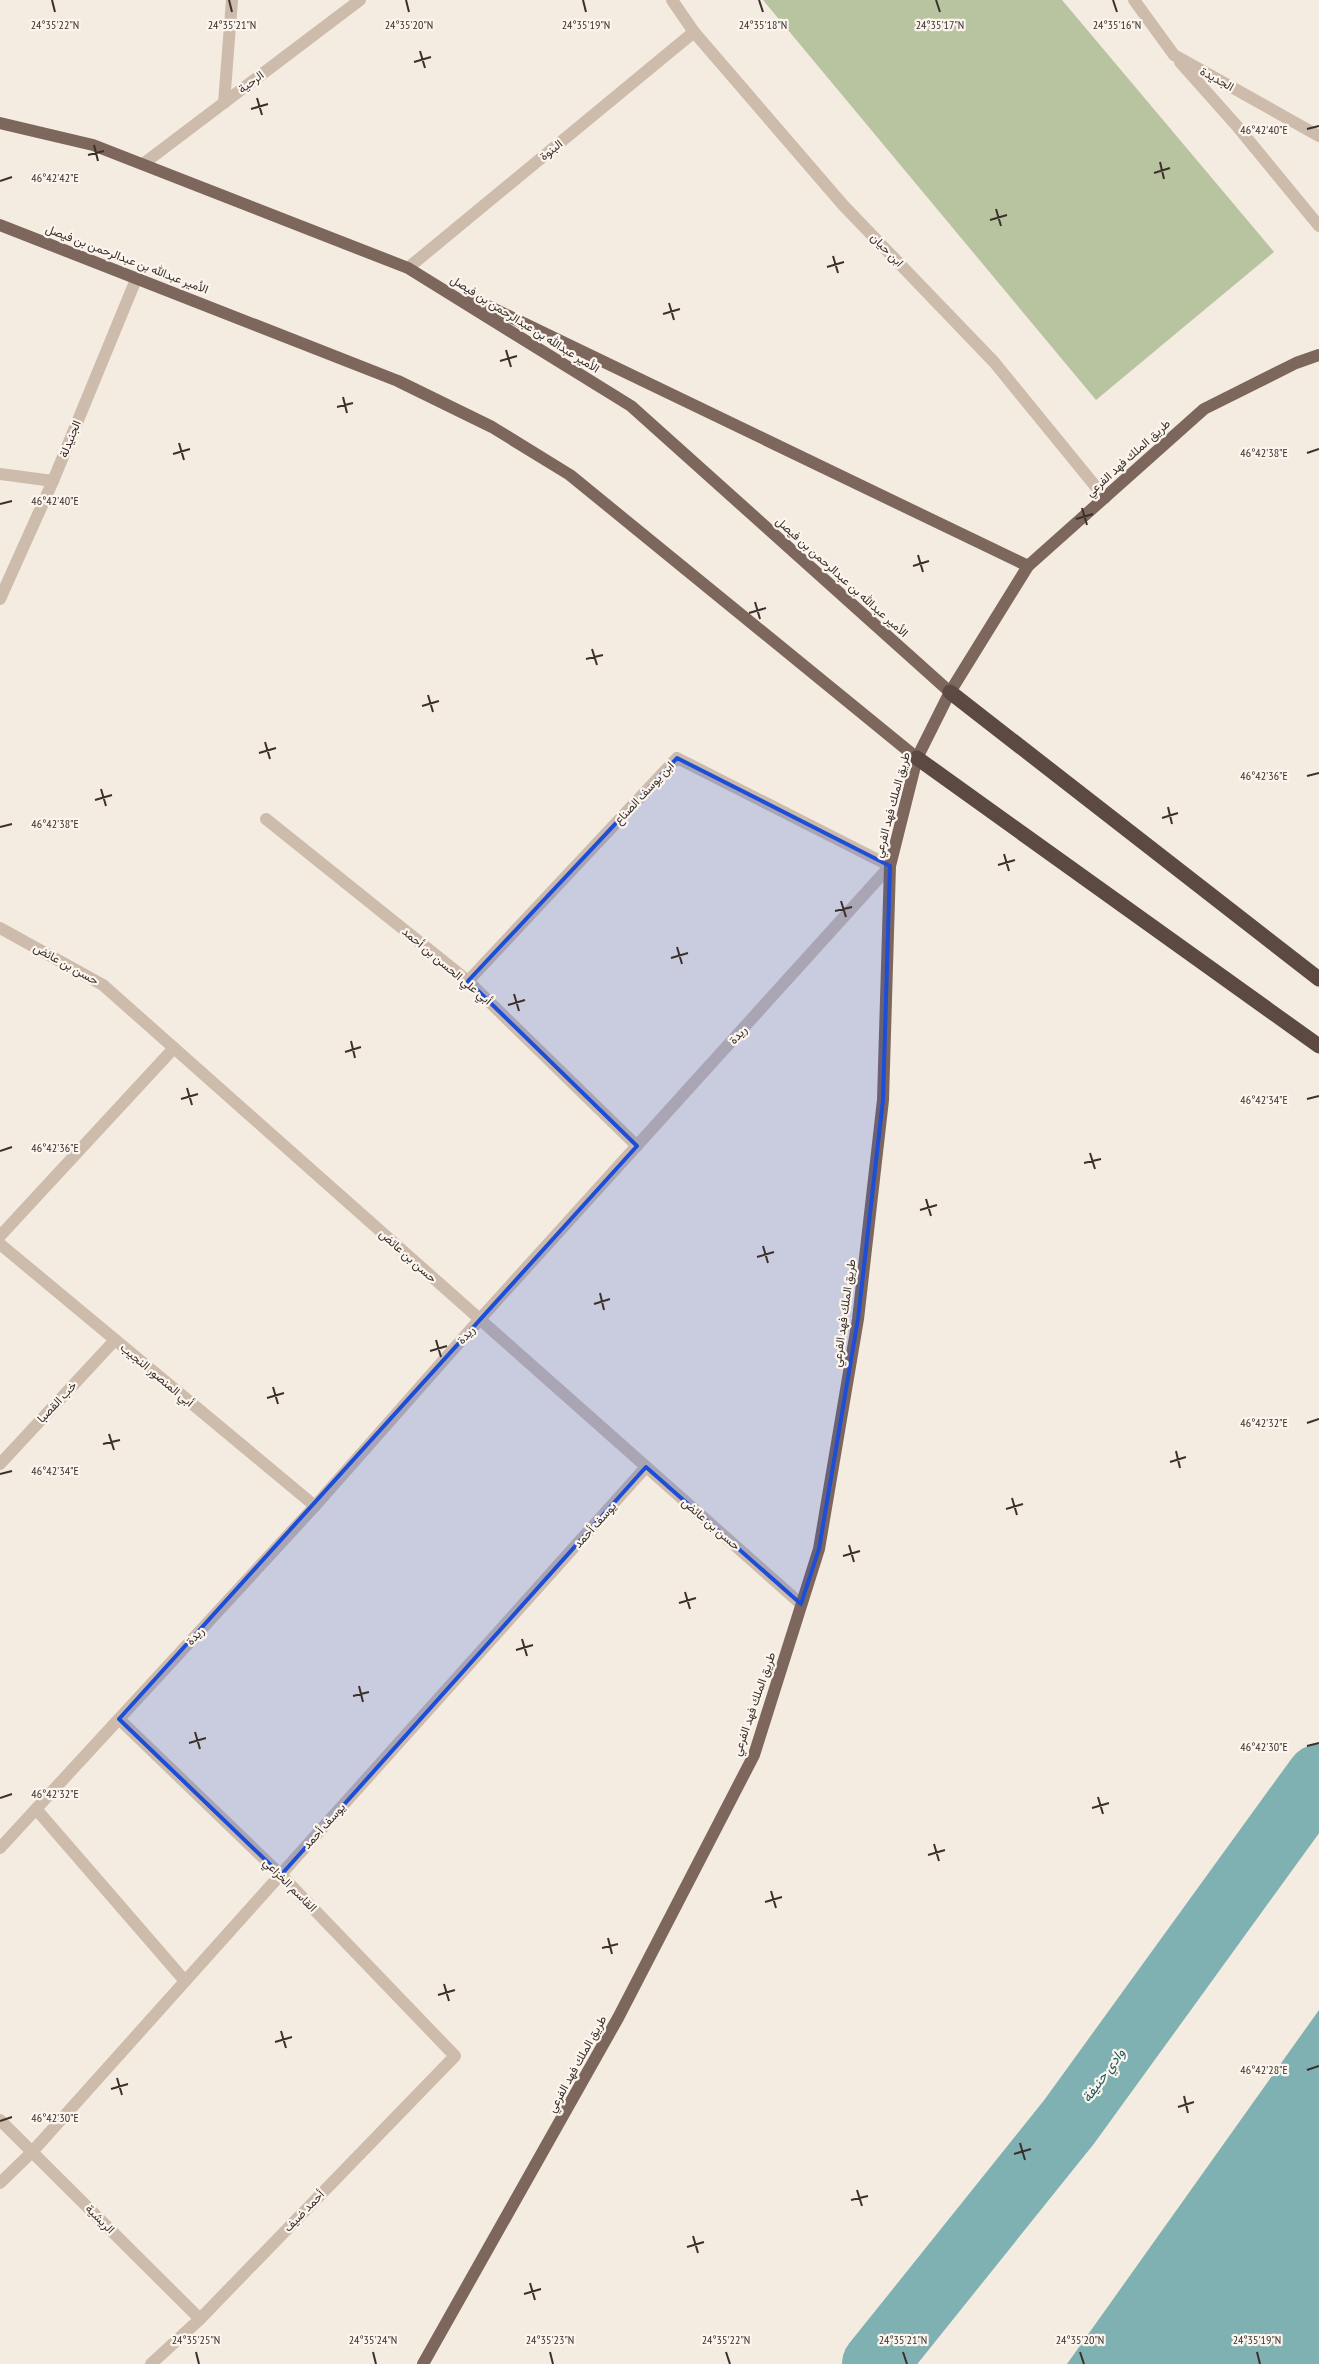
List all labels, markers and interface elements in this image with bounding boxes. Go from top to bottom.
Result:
text: 24°35'22"N [31,17,79,32]
text: 24°35'21"N [208,17,256,32]
text: 24°35'20"N [385,17,433,32]
text: 24°35'19"N [562,17,610,32]
text: 24°35'18"N [739,17,787,32]
text: 24°35'17"N [916,17,964,32]
text: 24°35'16"N [1093,17,1141,32]
street label: الجديدة [1198,63,1237,94]
street label: الرحية [235,67,267,97]
text: 46°42'40"E [1240,122,1288,137]
street label: البنوة [536,136,566,164]
text: 46°42'42"E [31,170,79,185]
street label: الأمير عبدالله بن عبدالرحمن بن فيصل [43,221,211,297]
street label: ابن حيان [867,230,907,270]
street label: الأمير عبدالله بن عبدالرحمن بن فيصل [447,271,603,377]
street label: طريق الملك فهد الفرعي [1082,416,1175,502]
street label: الجنيدلة [55,418,84,460]
text: 46°42'38"E [1240,445,1288,460]
text: 46°42'40"E [31,493,79,508]
street label: الأمير عبدالله بن عبدالرحمن بن فيصل [772,513,912,641]
street label: طريق الملك فهد الفرعي [870,750,916,860]
street label: ابن يوسف الصناع [611,758,678,829]
text: 46°42'36"E [1240,768,1288,783]
text: 46°42'38"E [31,816,79,831]
street label: أبي علي الحسن بن أحمد [397,924,495,1010]
street label: حسن بن عائض [30,939,102,989]
street label: ريدة [725,1022,751,1048]
text: 46°42'34"E [1240,1092,1288,1107]
text: 46°42'36"E [31,1140,79,1155]
street label: حسن بن عائض [376,1226,440,1286]
street label: طريق الملك فهد الفرعي [829,1258,861,1368]
street label: ريدة [453,1322,479,1348]
street label: أبي المنصور النجيب [116,1340,197,1412]
street label: خب القصبا [34,1378,80,1426]
text: 46°42'32"E [1240,1415,1288,1430]
text: 46°42'34"E [31,1463,79,1478]
street label: حسن بن عائض [678,1494,744,1554]
street label: يوسف أحمد [570,1498,620,1552]
street label: ريدة [182,1623,208,1649]
street label: طريق الملك فهد الفرعي [729,1650,781,1759]
text: 46°42'30"E [1240,1739,1288,1754]
text: 46°42'32"E [31,1786,79,1801]
street label: يوسف أحمد [299,1799,349,1853]
street label: القاسم الخزاعي [258,1855,320,1917]
street label: طريق الملك فهد الفرعي [544,2012,612,2116]
water label: وادي حنيفة [1077,2044,1132,2107]
text: 46°42'28"E [1240,2062,1288,2077]
text: 46°42'30"E [31,2110,79,2125]
street label: أحمد ضيف [280,2187,327,2235]
street label: الريشية [82,2201,118,2237]
text: 24°35'25"N [172,2332,220,2347]
text: 24°35'24"N [349,2332,397,2347]
text: 24°35'23"N [526,2332,574,2347]
text: 24°35'22"N [702,2332,750,2347]
text: 24°35'21"N [879,2332,927,2347]
text: 24°35'20"N [1056,2332,1104,2347]
text: 24°35'19"N [1233,2332,1281,2347]

